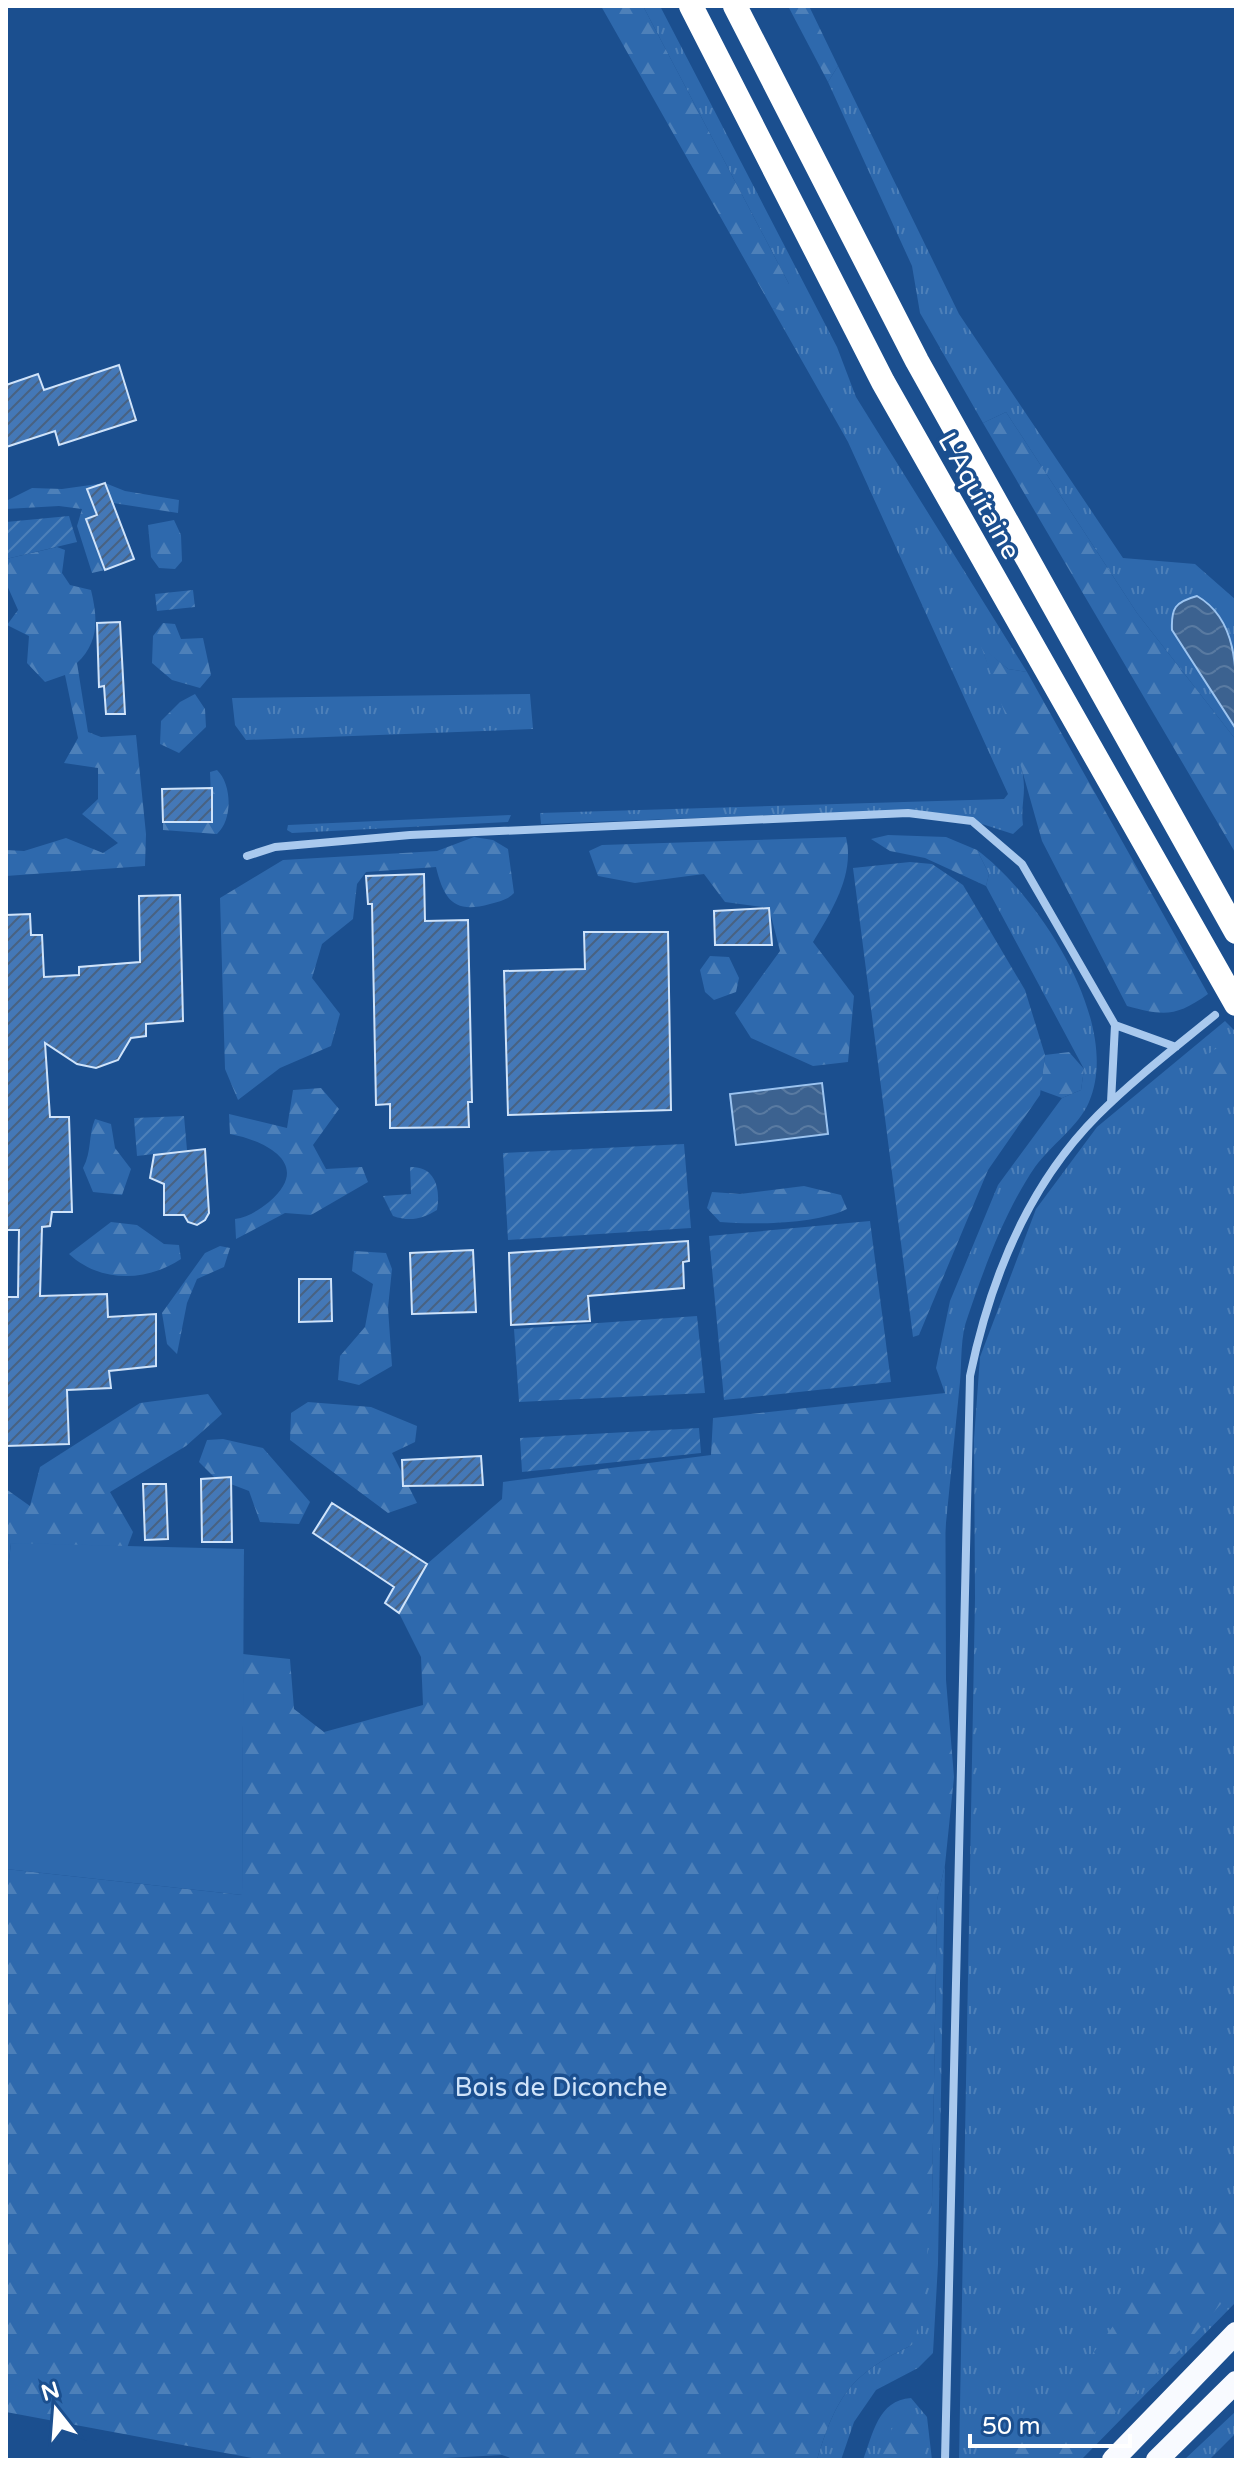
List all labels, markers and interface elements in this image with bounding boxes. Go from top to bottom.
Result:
street label: L'Aquitaine [931,427,1027,565]
park label: Bois de Diconche [455,2072,667,2103]
north arrow [16,2370,96,2450]
text: N [38,2377,63,2407]
scale bar [970,2398,1130,2448]
text: 50 m [982,2412,1040,2441]

